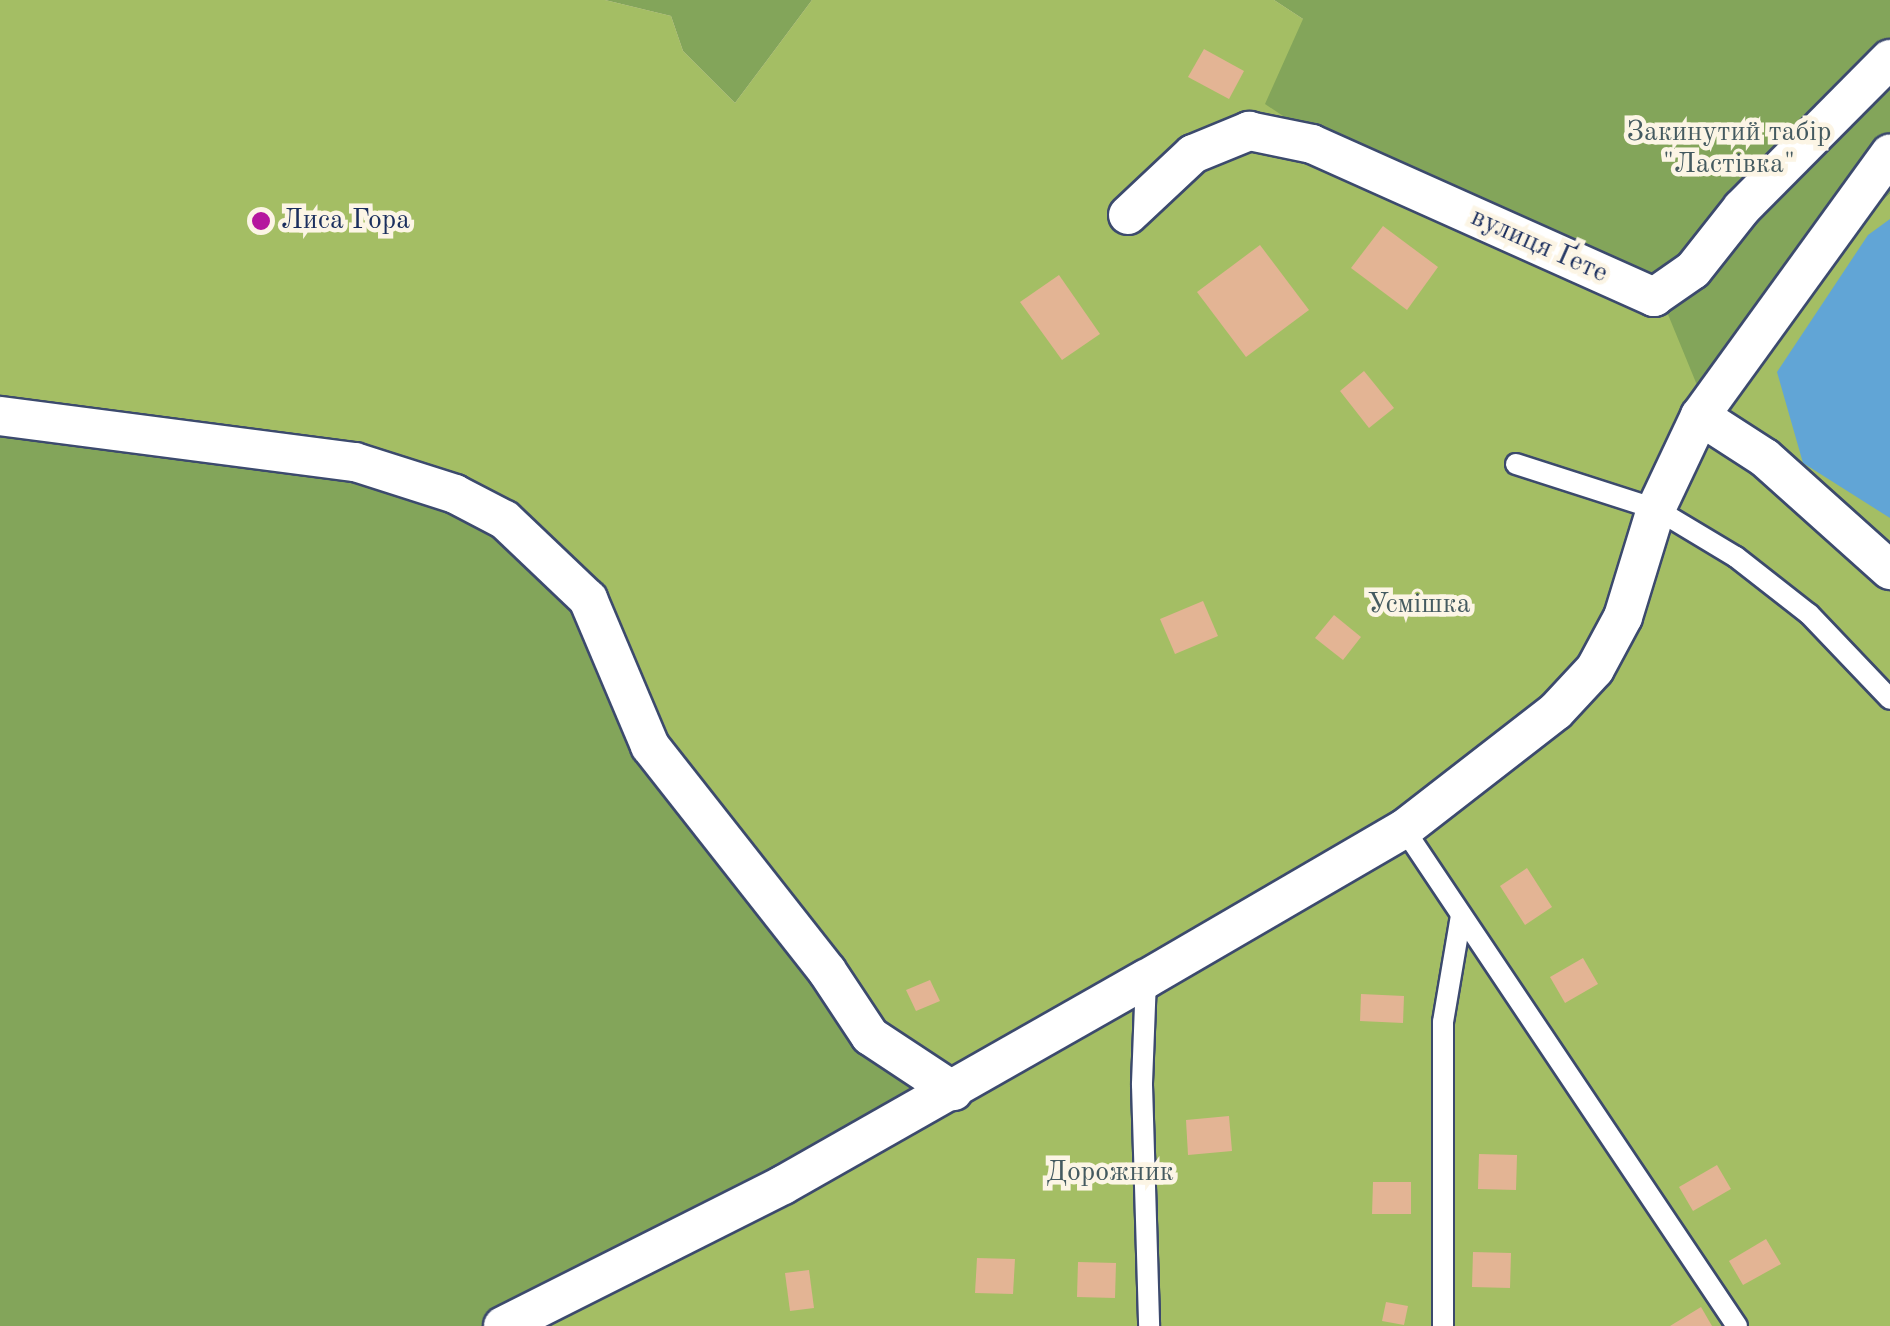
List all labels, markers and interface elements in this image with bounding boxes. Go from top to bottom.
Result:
park label: Закинутий табір "Ластівка" [1627,116,1831,182]
street label: вулиця Ґете [1465,201,1613,291]
place label: Лиса Гора [281,204,410,238]
marker: Лиса Гора [250,210,272,232]
park label: Усмішка [1367,588,1471,622]
park label: Дорожник [1046,1156,1174,1190]

